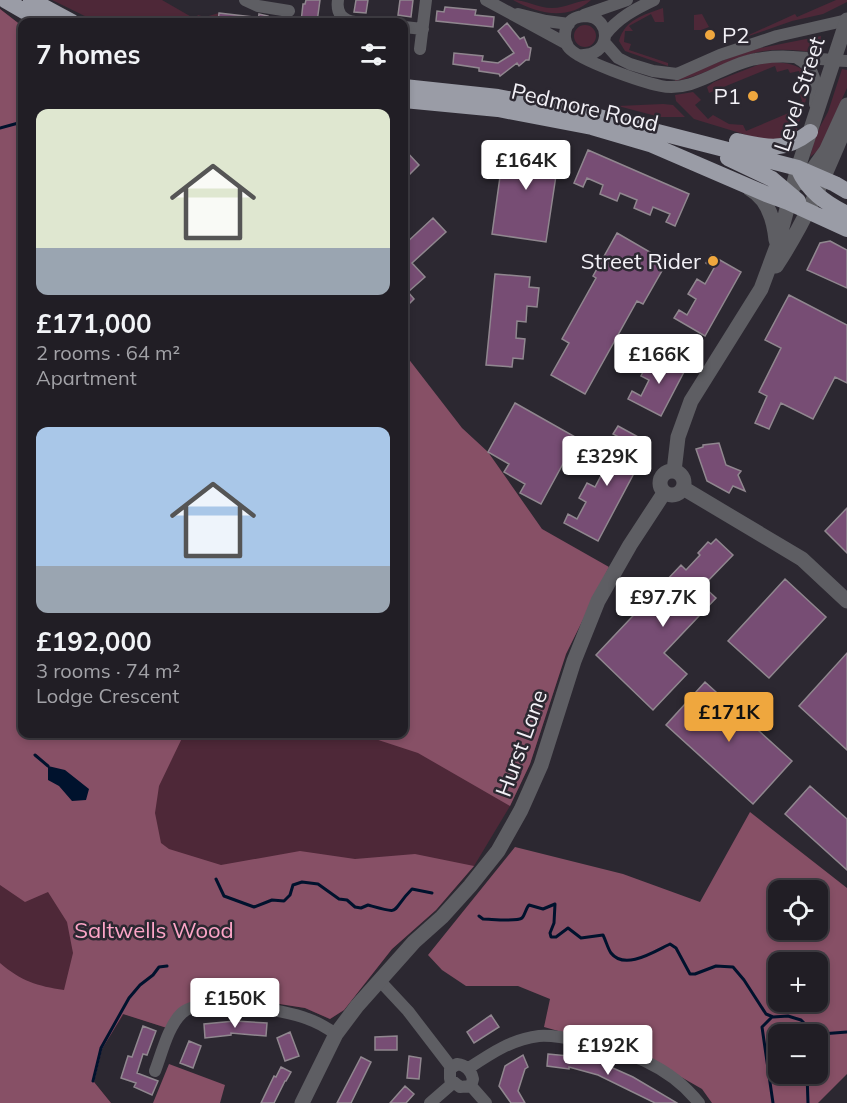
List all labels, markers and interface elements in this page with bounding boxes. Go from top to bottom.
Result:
place label: P2 [722,21,750,49]
marker: P2 [703,28,717,42]
street label: Level Street [767,33,831,155]
text: 7 homes [36,38,140,71]
icon: filters [357,38,390,71]
street label: Pedmore Road [509,76,661,138]
place label: P1 [713,82,741,110]
marker: P1 [746,89,760,103]
pin: £164K [484,140,568,191]
text: £164K [495,147,557,172]
icon: home [159,148,267,256]
place label: Street Rider [581,247,701,275]
marker: Street Rider [706,254,720,268]
text: £171,000 [36,307,152,340]
pin: £166K [617,334,701,385]
text: 2 rooms · 64 m² [36,340,180,365]
text: £166K [628,341,690,366]
text: Apartment [36,365,137,390]
pin: £329K [565,436,649,487]
text: £329K [576,443,638,468]
icon: home [159,466,267,574]
pin: £97.7K [614,577,712,628]
text: £97.7K [630,584,696,609]
text: £192,000 [36,625,152,658]
text: 3 rooms · 74 m² [36,658,180,683]
text: Lodge Crescent [36,683,179,708]
street label: Hurst Lane [489,686,553,800]
pin: £171K [687,692,771,743]
text: £171K [698,699,760,724]
map controls [768,880,828,1084]
button: locate [768,880,828,940]
park label: Saltwells Wood [74,916,234,944]
button: + [768,952,828,1012]
pin: £150K [193,978,277,1029]
text: £150K [204,985,266,1010]
button: − [768,1024,828,1084]
pin: £192K [566,1025,650,1076]
text: £192K [577,1032,639,1057]

